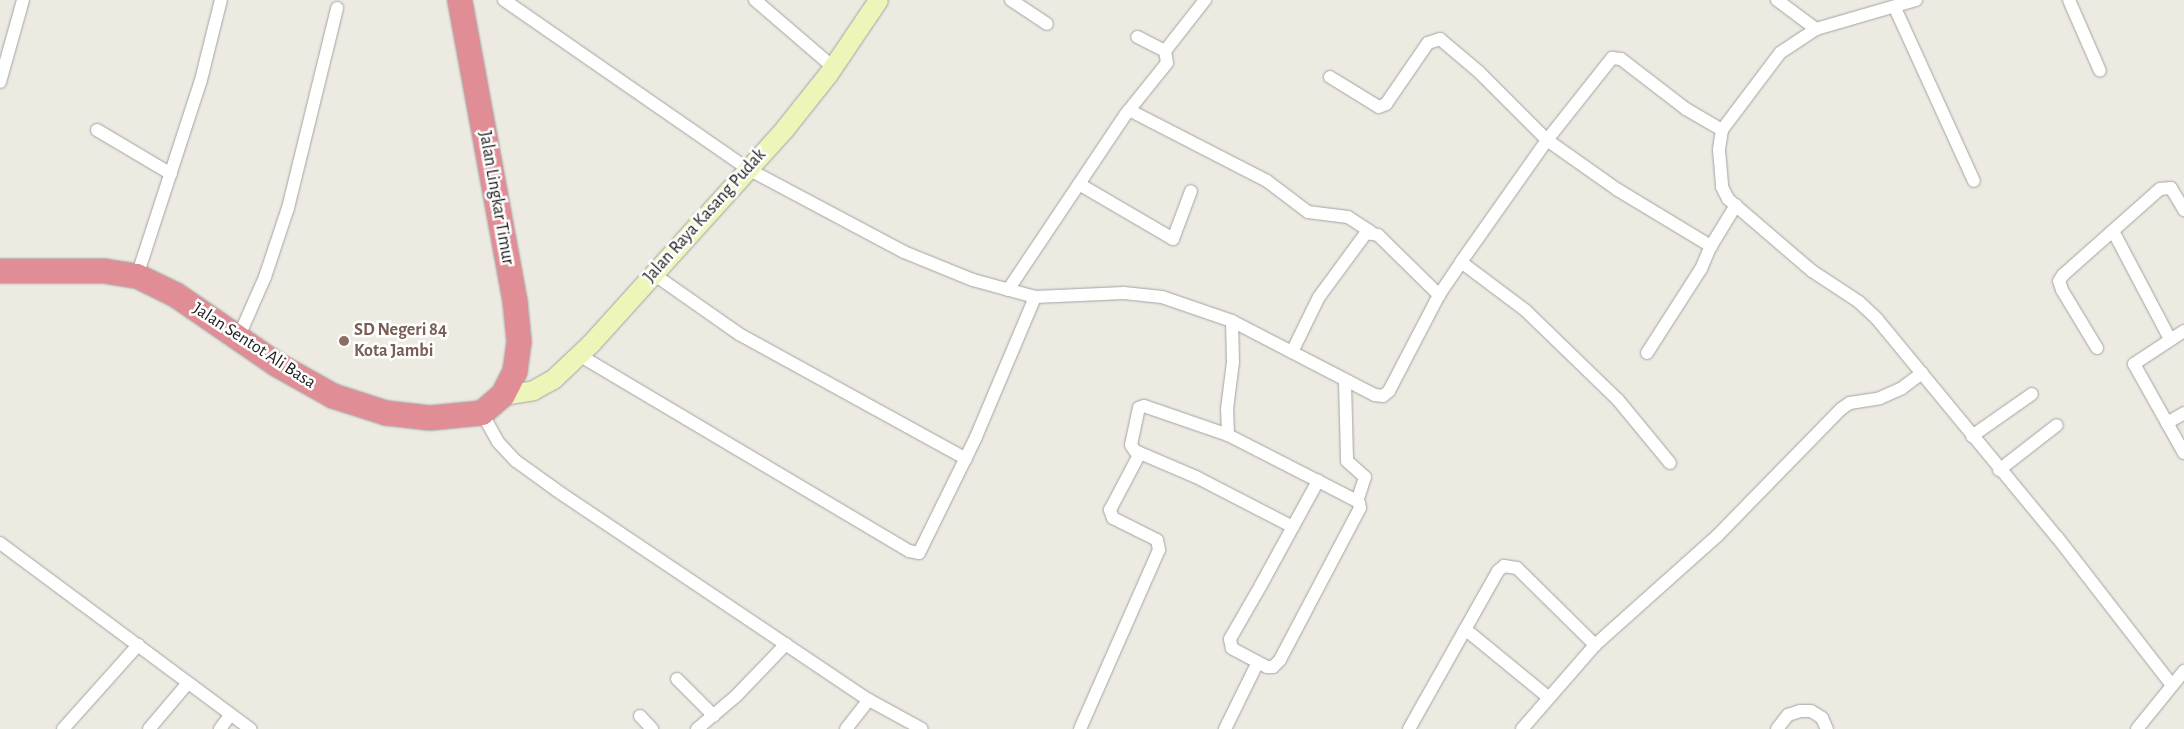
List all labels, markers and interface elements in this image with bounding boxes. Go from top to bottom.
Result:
street label: Jalan Lingkar Timur [474,129,518,267]
street label: Jalan Raya Kasang Pudak [639,145,771,287]
street label: Jalan Sentot Ali Basa [188,298,320,394]
place label: SD Negeri 84 Kota Jambi [354,320,447,362]
marker: SD Negeri 84 Kota Jambi [338,335,350,347]

